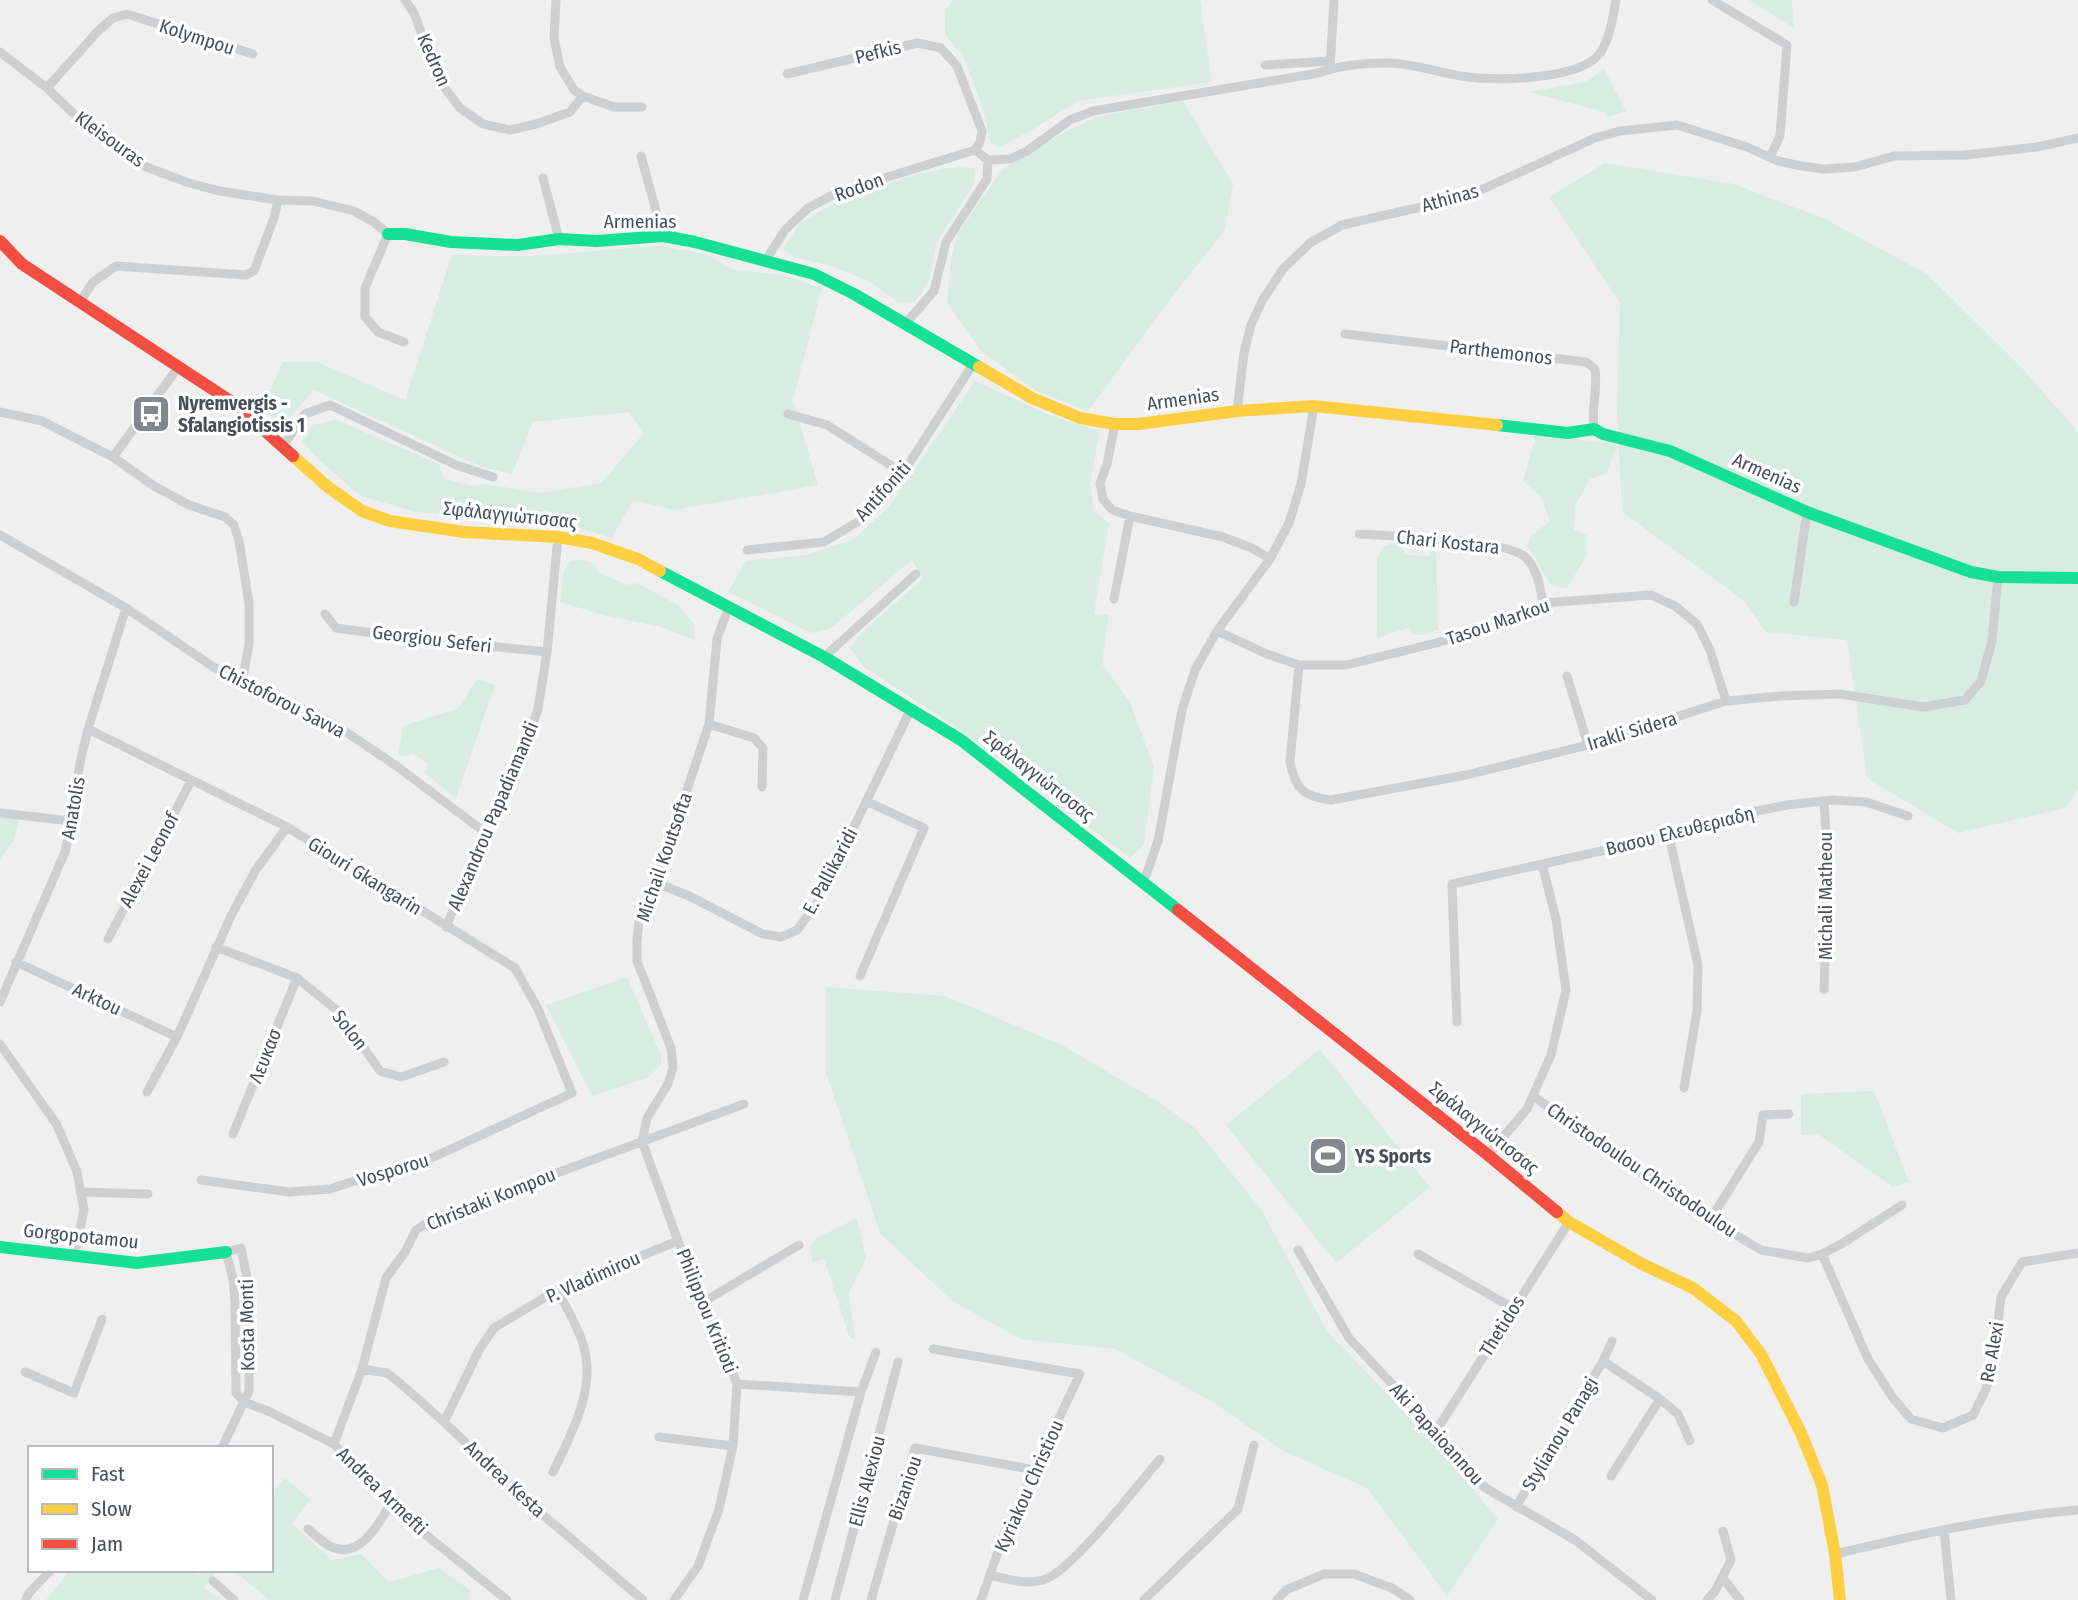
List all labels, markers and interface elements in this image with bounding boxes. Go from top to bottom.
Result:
street label: Kolympou [156,14,238,60]
street label: Kedron [412,30,456,90]
street label: Pefkis [853,35,903,69]
street label: Kleisouras [71,106,149,172]
street label: Rodon [831,168,887,206]
street label: Athinas [1419,179,1481,217]
street label: Armenias [604,210,676,233]
street label: Parthemonos [1448,334,1554,370]
street label: Armenias [1145,383,1221,415]
place label: Nyremvergis - Sfalangiotissis 1 [178,392,305,437]
bus stop icon: Nyremvergis - Sfalangiotissis 1 [130,393,172,435]
street label: Armenias [1729,448,1805,498]
street label: Antifoniti [850,456,916,526]
street label: Σφάλαγγιώτισσας [442,497,578,533]
street label: Chari Kostara [1395,525,1501,559]
street label: Tasou Markou [1443,594,1553,650]
street label: Georgiou Seferi [371,620,493,658]
street label: Chistoforou Savva [215,659,349,743]
street label: Irakli Sidera [1584,706,1680,756]
street label: Alexandrou Papadiamandi [443,718,543,914]
street label: Σφάλαγγιώτισσας [979,726,1099,826]
street label: Anatolis [56,775,90,841]
street label: Michail Koutsofta [631,789,697,925]
street label: Βασου Ελευθεριαδη [1603,801,1757,861]
street label: Alexei Leonof [114,808,184,911]
street label: E. Pallikaridi [798,824,862,918]
street label: Giouri Gkangarin [304,832,426,920]
street label: Michali Matheou [1814,832,1837,960]
street label: Arktou [69,978,125,1020]
street label: Solon [327,1005,373,1055]
street label: Λευκασ [244,1025,286,1087]
street label: Σφάλαγγιώτισσας [1425,1077,1543,1179]
street label: Christodoulou Christodoulou [1543,1098,1741,1242]
sports icon: YS Sports [1307,1135,1349,1177]
place label: YS Sports [1354,1145,1432,1168]
street label: Vosporou [355,1148,431,1192]
street label: Christaki Kompou [423,1163,559,1235]
street label: Gorgopotamou [22,1219,140,1253]
street label: Philippou Kritioti [672,1245,742,1377]
street label: P. Vladimirou [542,1246,644,1308]
street label: Kosta Monti [235,1279,259,1371]
street label: Thetidos [1474,1291,1530,1361]
street label: Re Alexi [1975,1320,2009,1384]
street label: Stylianou Panagi [1517,1373,1603,1495]
street label: Aki Papaioannou [1385,1378,1489,1490]
street label: Kyriakou Christiou [990,1416,1068,1556]
street label: Ellis Alexiou [844,1433,890,1529]
street label: Andrea Kesta [460,1436,550,1522]
street label: Andrea Armefti [332,1442,432,1540]
legend [28,1446,273,1572]
street label: Bizaniou [883,1453,927,1523]
text: Fast [91,1461,125,1487]
text: Slow [91,1496,132,1522]
text: Jam [91,1531,123,1557]

